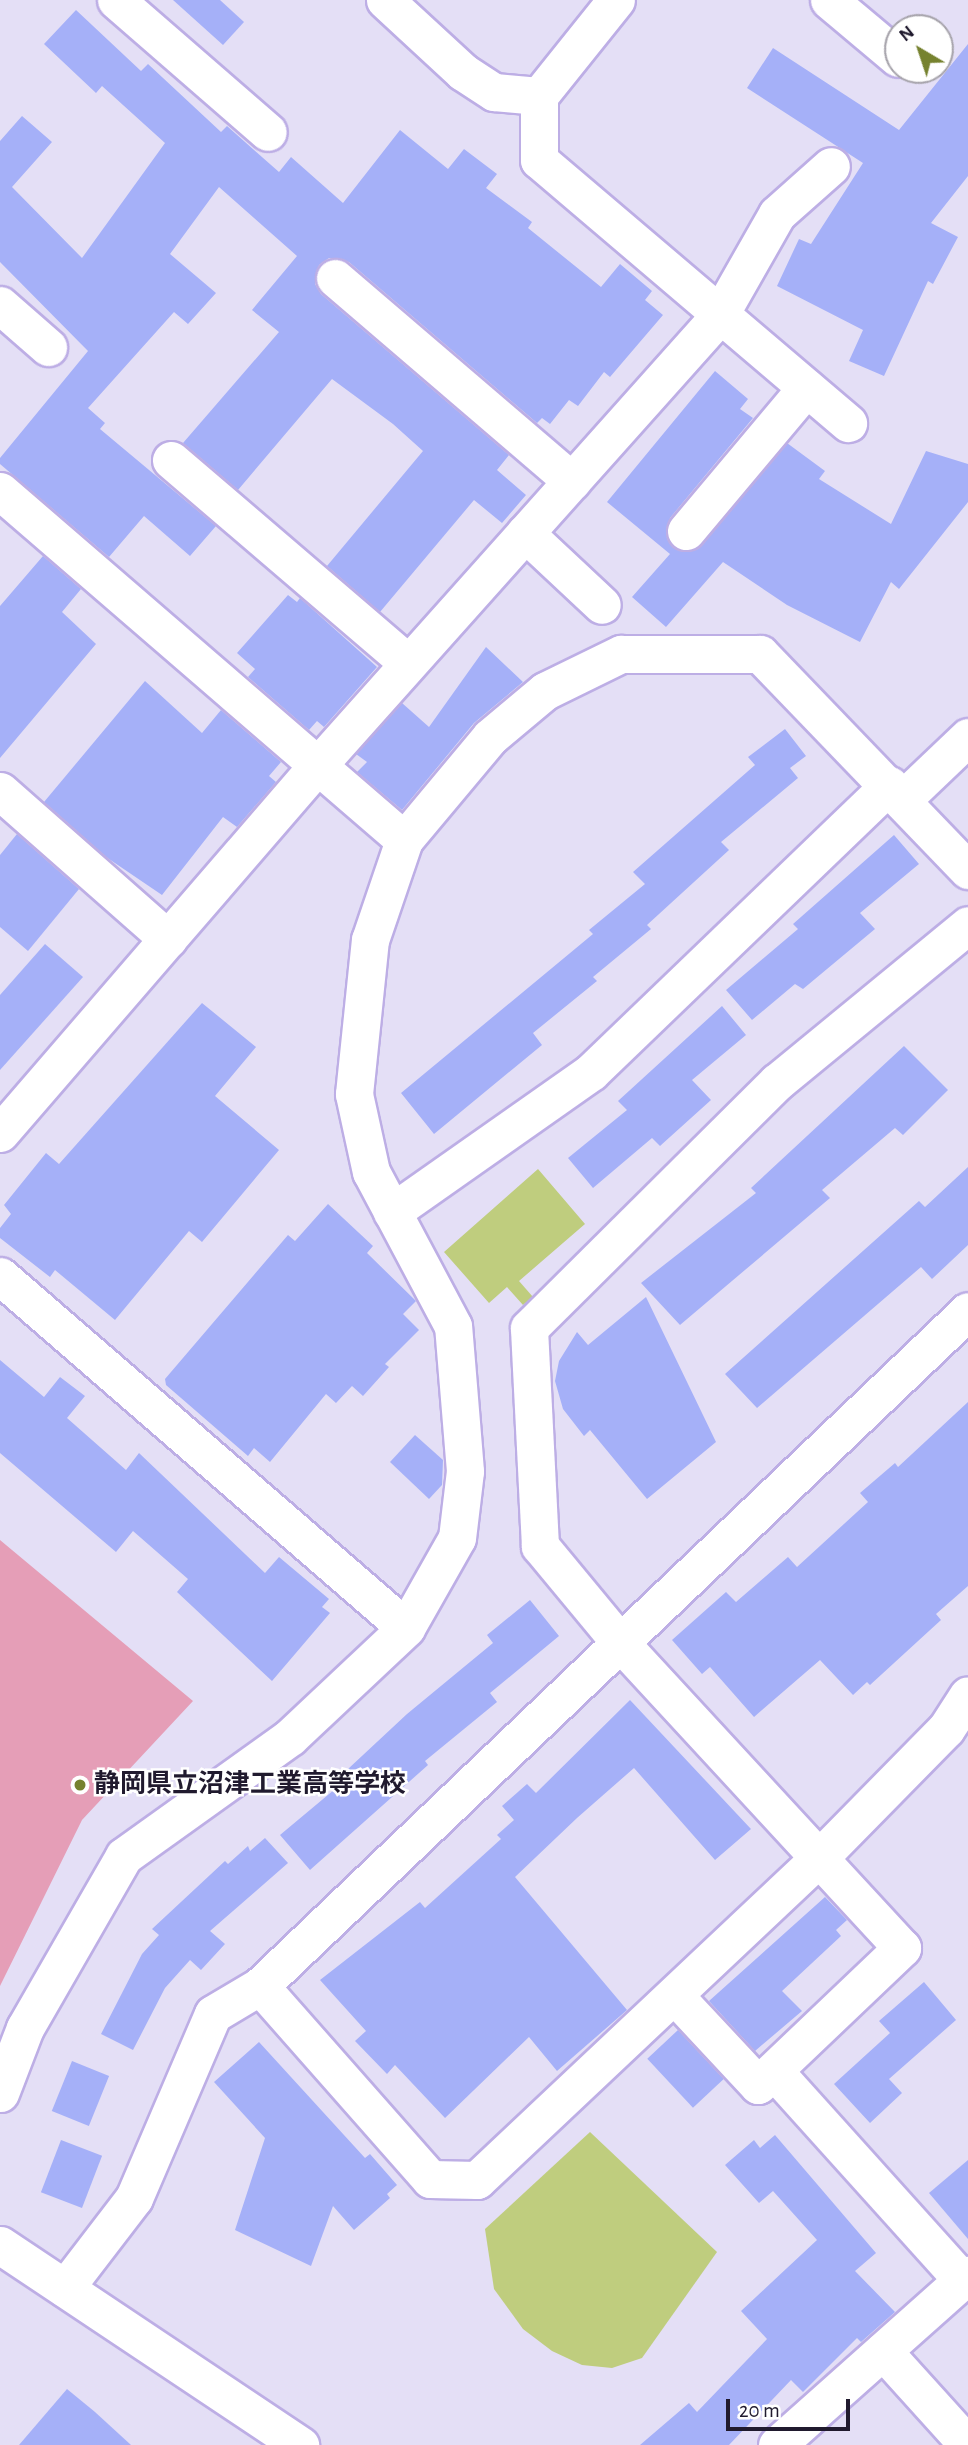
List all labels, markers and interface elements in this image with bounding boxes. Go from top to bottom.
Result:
north arrow [884,14,954,84]
text: N [896,22,918,45]
place label: 静岡県立沼津工業高等学校 [94,1769,406,1801]
marker: 静岡県立沼津工業高等学校 [72,1777,88,1793]
scale bar [730,2386,854,2430]
text: 20 m [739,2400,780,2421]

